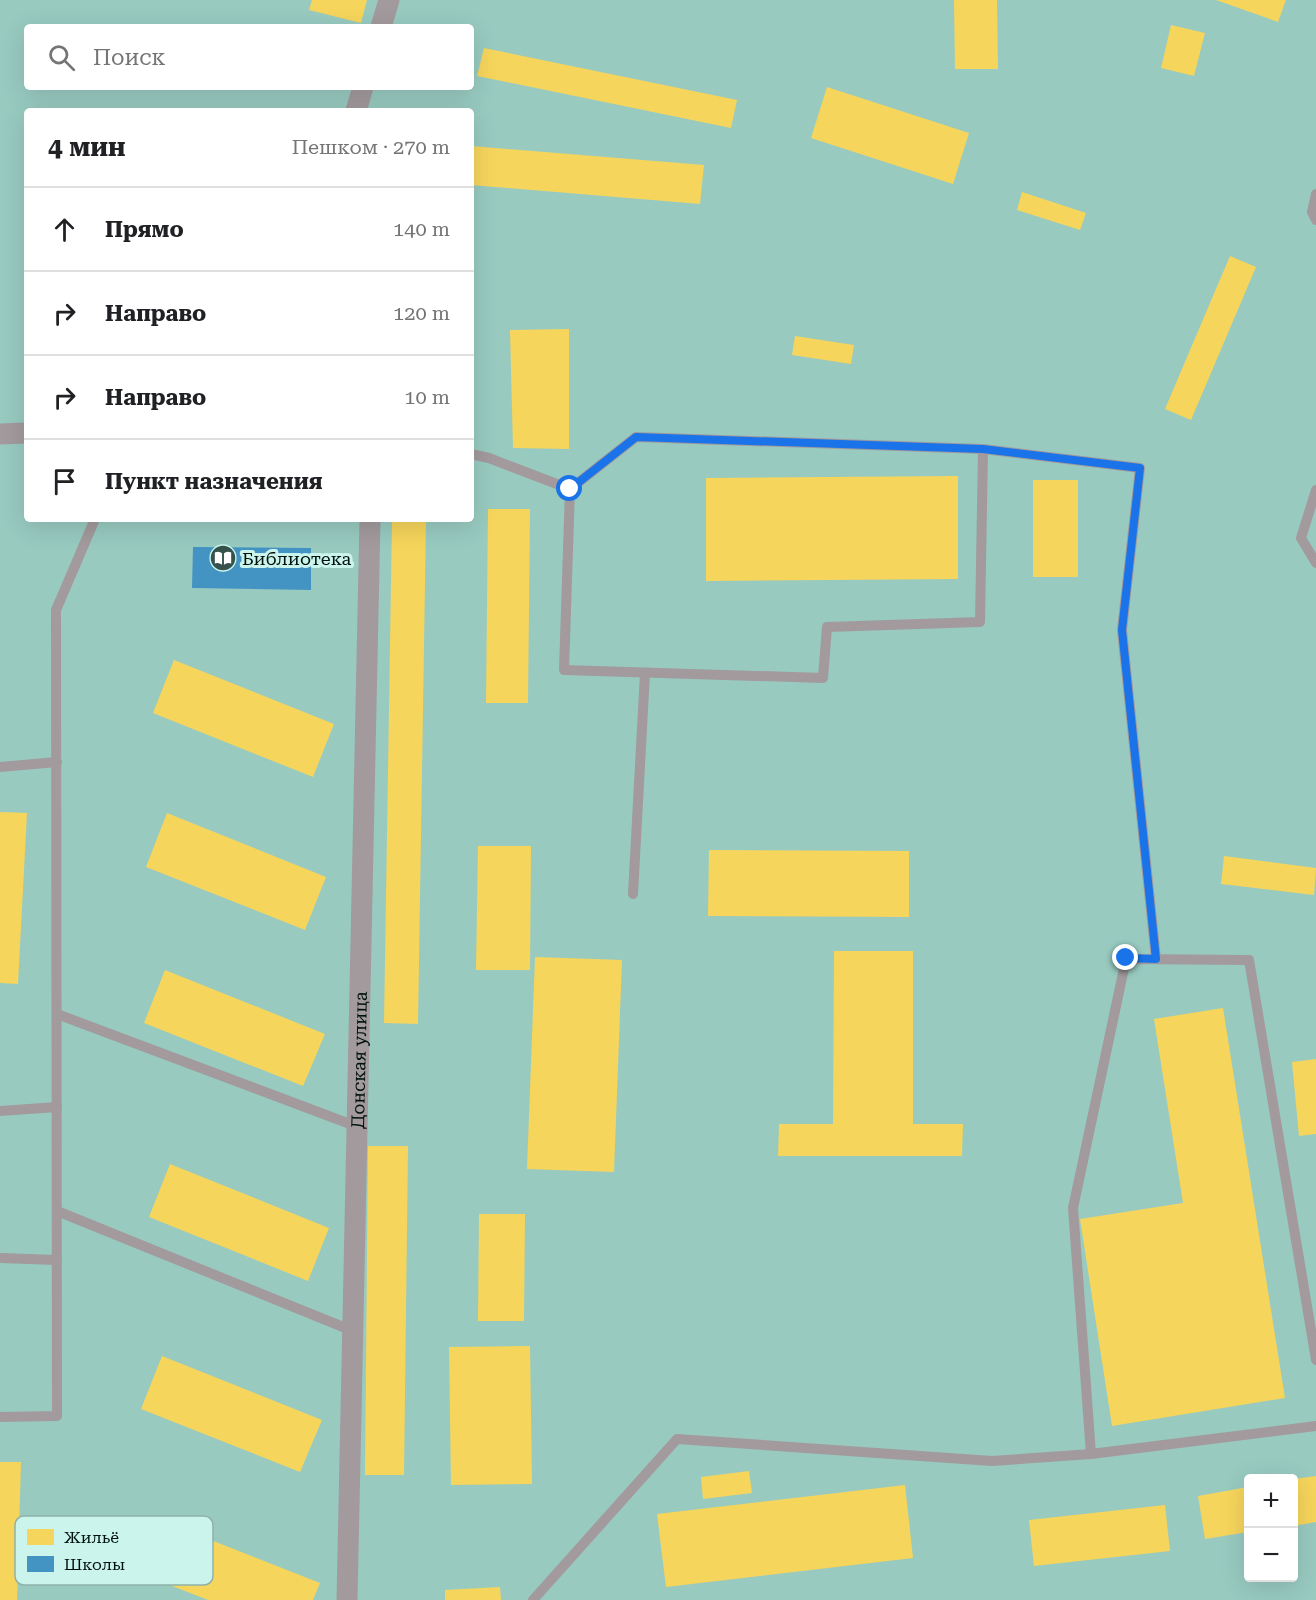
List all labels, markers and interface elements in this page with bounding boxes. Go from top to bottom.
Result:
search box [24,24,474,90]
icon: search [45,41,78,74]
text: Поиск [93,45,165,70]
text: 4 мин [48,132,126,162]
text: Пешком · 270 m [292,135,450,159]
icon: ahead [48,213,81,246]
text: Прямо [105,217,184,242]
text: 140 m [393,217,450,241]
icon: right [48,297,81,330]
text: Направо [105,301,206,326]
text: 120 m [393,301,450,325]
icon: right [48,381,81,414]
text: Направо [105,385,206,410]
text: 10 m [404,385,450,409]
icon: arrive [48,465,81,498]
text: Пункт назначения [105,469,323,494]
route start [556,475,582,501]
library icon: Библиотека [208,543,238,573]
place label: Библиотека [242,548,351,569]
route end [1112,944,1138,970]
street label: Донская улица [347,991,370,1129]
map controls [1244,1474,1298,1582]
button: + [1244,1474,1298,1528]
legend [15,1516,213,1585]
text: Жильё [64,1528,119,1547]
button: − [1244,1528,1298,1582]
text: Школы [64,1555,125,1574]

